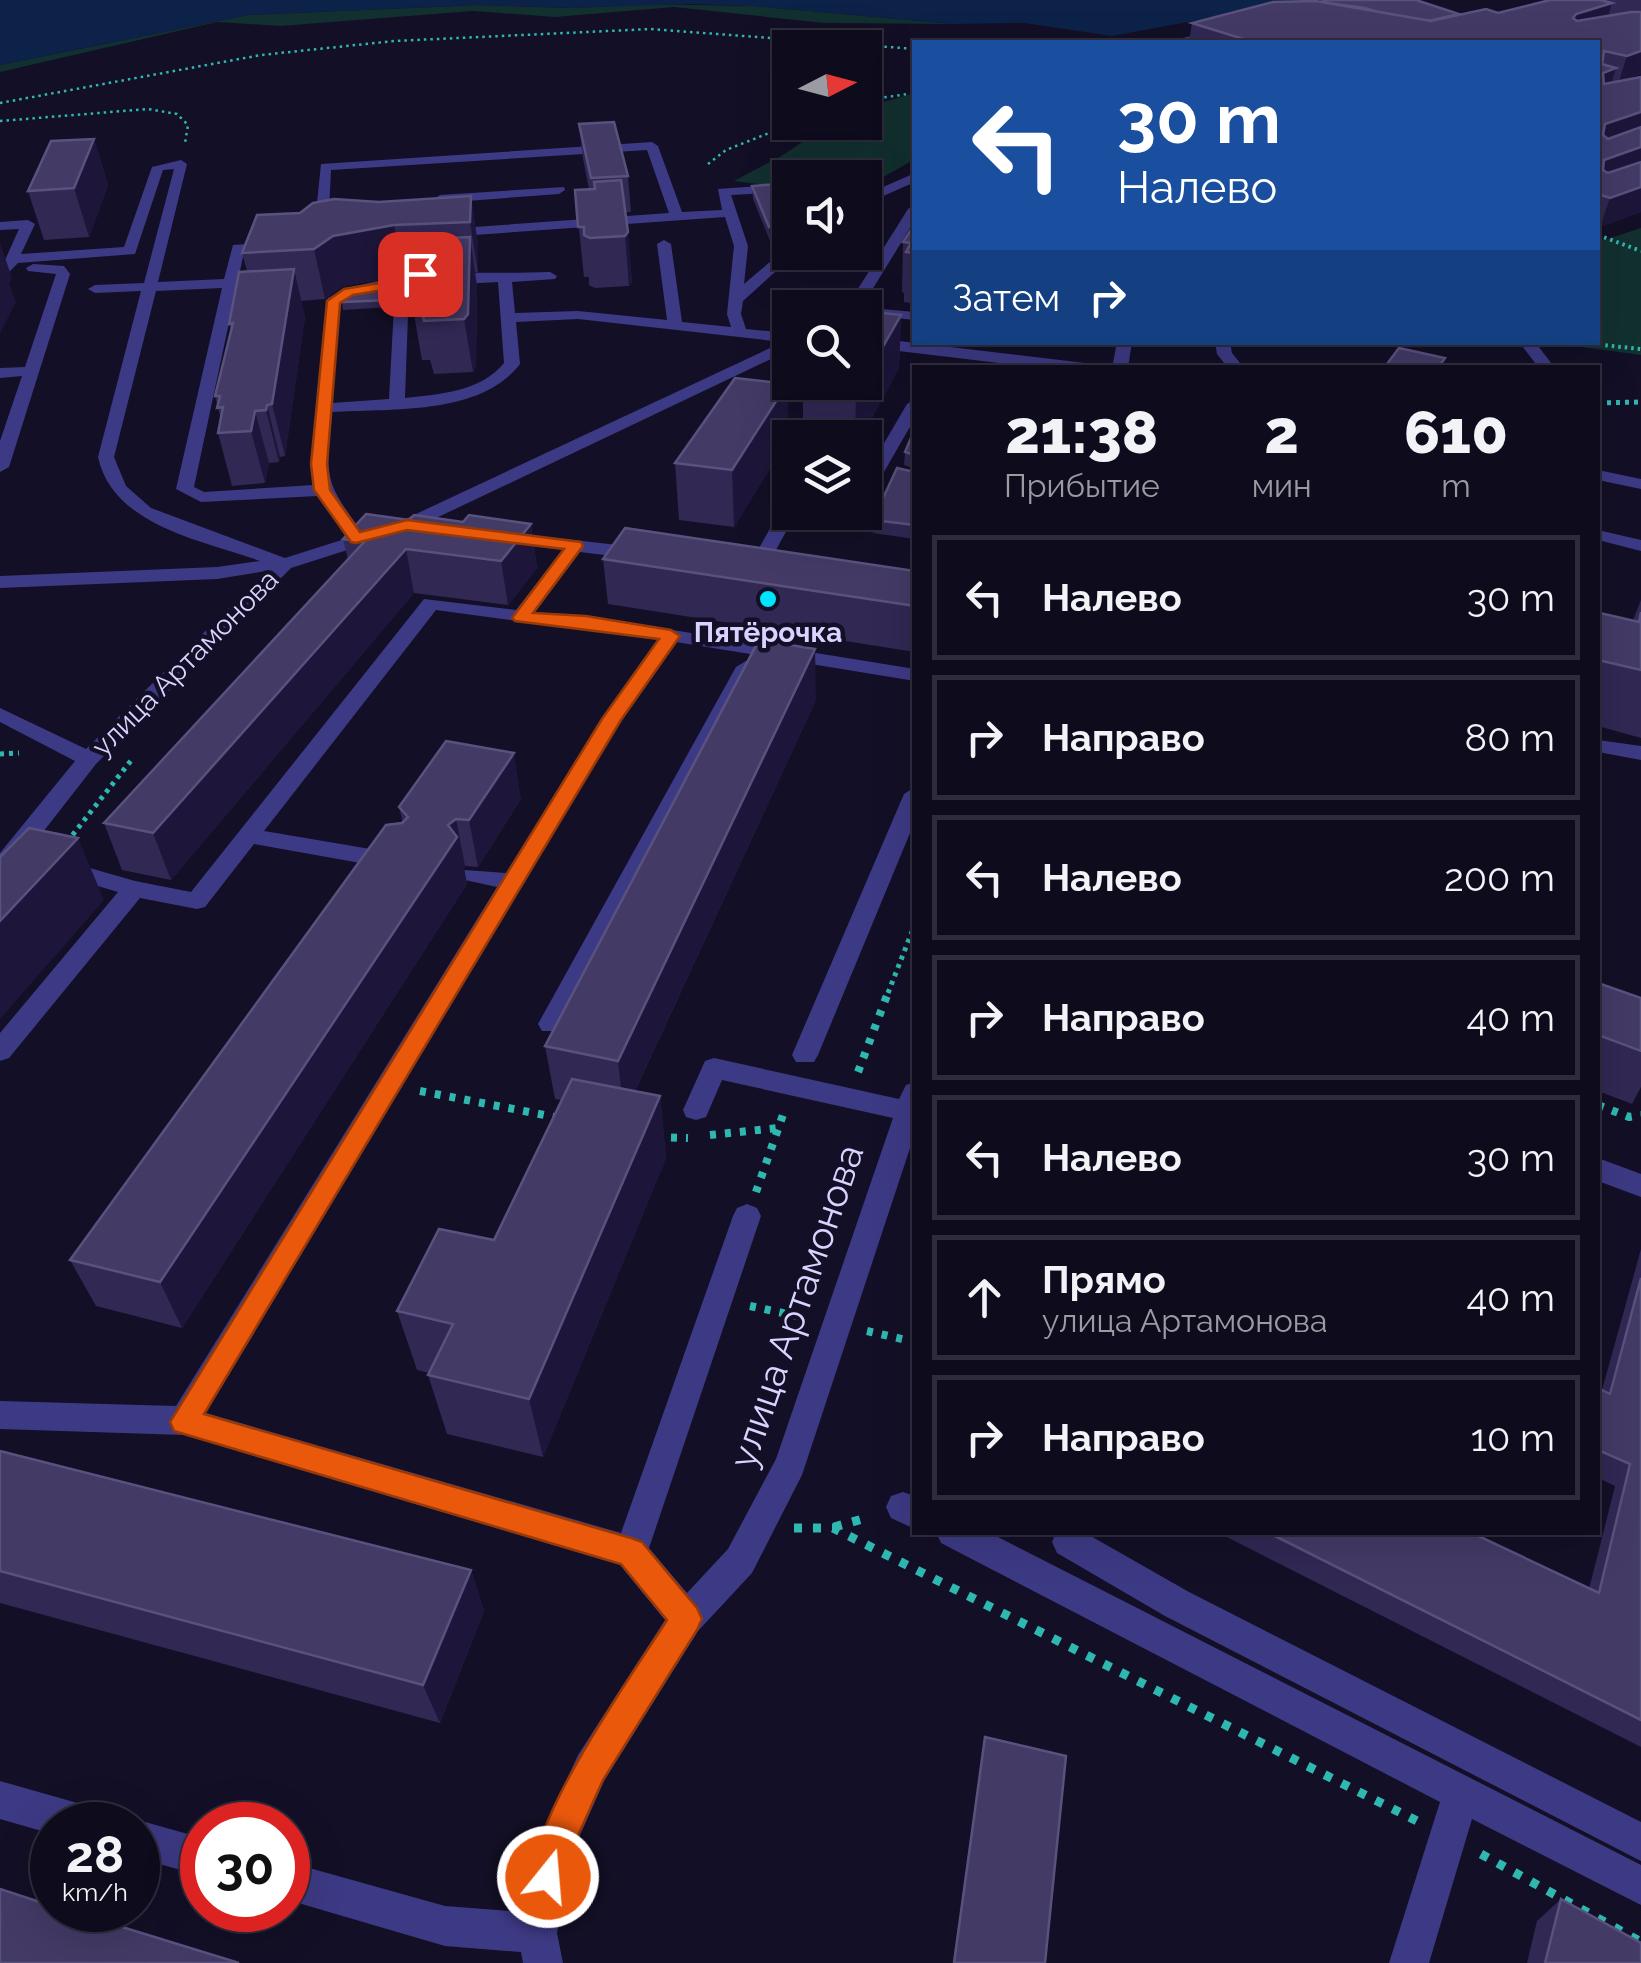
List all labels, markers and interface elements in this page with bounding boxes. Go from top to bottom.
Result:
north arrow [772,30,882,140]
map controls [772,30,882,530]
text: 30 m [1117,77,1281,159]
icon: left [952,80,1082,210]
button: sound [772,160,882,270]
text: Налево [1117,161,1277,214]
pin [378,232,463,317]
icon: arrive [393,247,448,302]
icon: right [1080,270,1135,325]
text: Затем [952,275,1060,320]
button: search [772,290,882,400]
text: 21:38 [1005,397,1158,467]
text: 2 [1264,397,1299,467]
text: 610 [1404,397,1508,467]
button: layers [772,420,882,530]
text: Прибытие [1004,467,1160,504]
text: мин [1252,467,1312,504]
text: m [1441,467,1471,504]
street label: улица Артамонова [85,563,285,763]
icon: left [957,570,1012,625]
text: Налево [1042,575,1182,620]
text: 30 m [1467,575,1555,620]
marker: Пятёрочка [757,588,779,610]
place label: Пятёрочка [694,616,842,649]
icon: right [957,710,1012,765]
text: Направо [1042,715,1205,760]
text: 80 m [1465,715,1555,760]
icon: left [957,850,1012,905]
text: Налево [1042,855,1182,900]
text: 200 m [1444,855,1555,900]
icon: right [957,990,1012,1045]
text: Направо [1042,995,1205,1040]
text: 40 m [1466,995,1555,1040]
icon: left [957,1130,1012,1185]
text: Налево [1042,1135,1182,1180]
text: 30 m [1467,1135,1555,1180]
street label: улица Артамонова [720,1138,872,1474]
text: Прямо [1042,1257,1166,1302]
icon: ahead [957,1270,1012,1325]
text: 40 m [1466,1275,1555,1320]
text: улица Артамонова [1042,1302,1327,1339]
icon: right [957,1410,1012,1465]
text: Направо [1042,1415,1205,1460]
text: 10 m [1471,1415,1555,1460]
speed limit sign: 30 [180,1802,310,1932]
text: 28 [66,1825,124,1884]
position arrow [496,1825,600,1929]
text: km/h [62,1877,128,1907]

